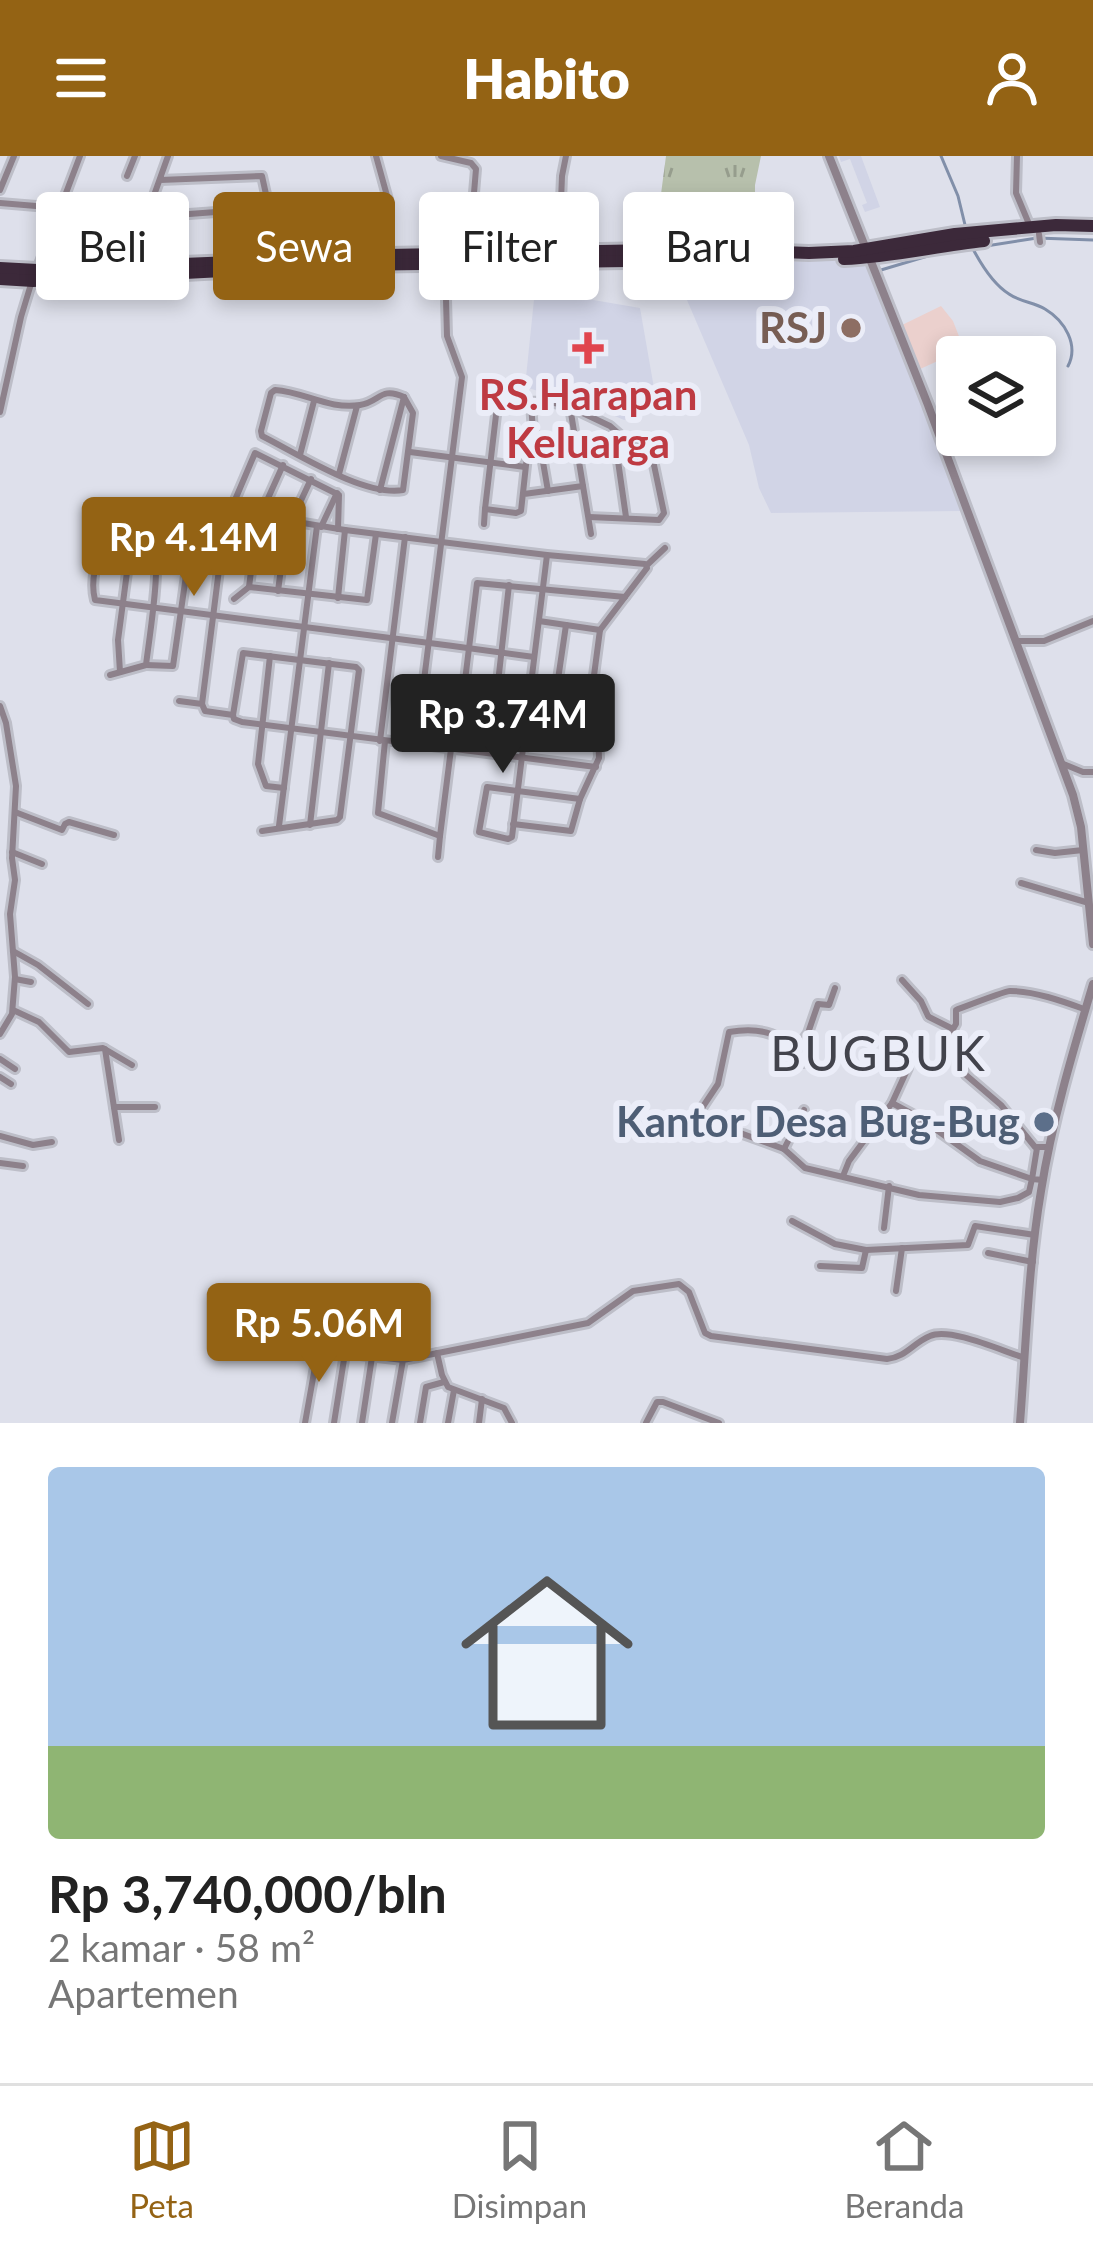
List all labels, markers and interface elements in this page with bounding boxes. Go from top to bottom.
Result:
icon: menu [48,45,114,111]
icon: person [979,45,1045,111]
text: Habito [463,46,630,111]
chip: Beli [36,192,189,300]
chip: Sewa [213,192,395,300]
chip: Filter [419,192,599,300]
chip: Baru [623,192,794,300]
place label: RSJ [759,302,827,352]
marker: RSJ [838,315,864,341]
marker: RS.Harapan Keluarga [572,332,604,364]
map controls [936,336,1056,456]
button: layers [936,336,1056,456]
place label: RS.Harapan Keluarga [479,369,697,467]
pin: Rp 4.14M [70,497,318,599]
text: Rp 4.14M [109,513,279,559]
pin: Rp 3.74M [379,674,627,776]
text: Rp 3.74M [418,690,588,736]
district label: BUGBUK [770,1024,988,1081]
place label: Kantor Desa Bug-Bug [616,1096,1020,1146]
marker: Kantor Desa Bug-Bug [1031,1109,1057,1135]
pin: Rp 5.06M [195,1283,443,1385]
text: Rp 5.06M [234,1299,404,1345]
icon: home [439,1545,655,1761]
text: Rp 3,740,000/bln [48,1863,447,1924]
text: 2 kamar · 58 m² [48,1924,315,1970]
text: Apartemen [48,1970,239,2016]
tab: Peta [129,2113,195,2225]
tab: Disimpan [452,2113,587,2225]
tab: Beranda [844,2113,964,2225]

